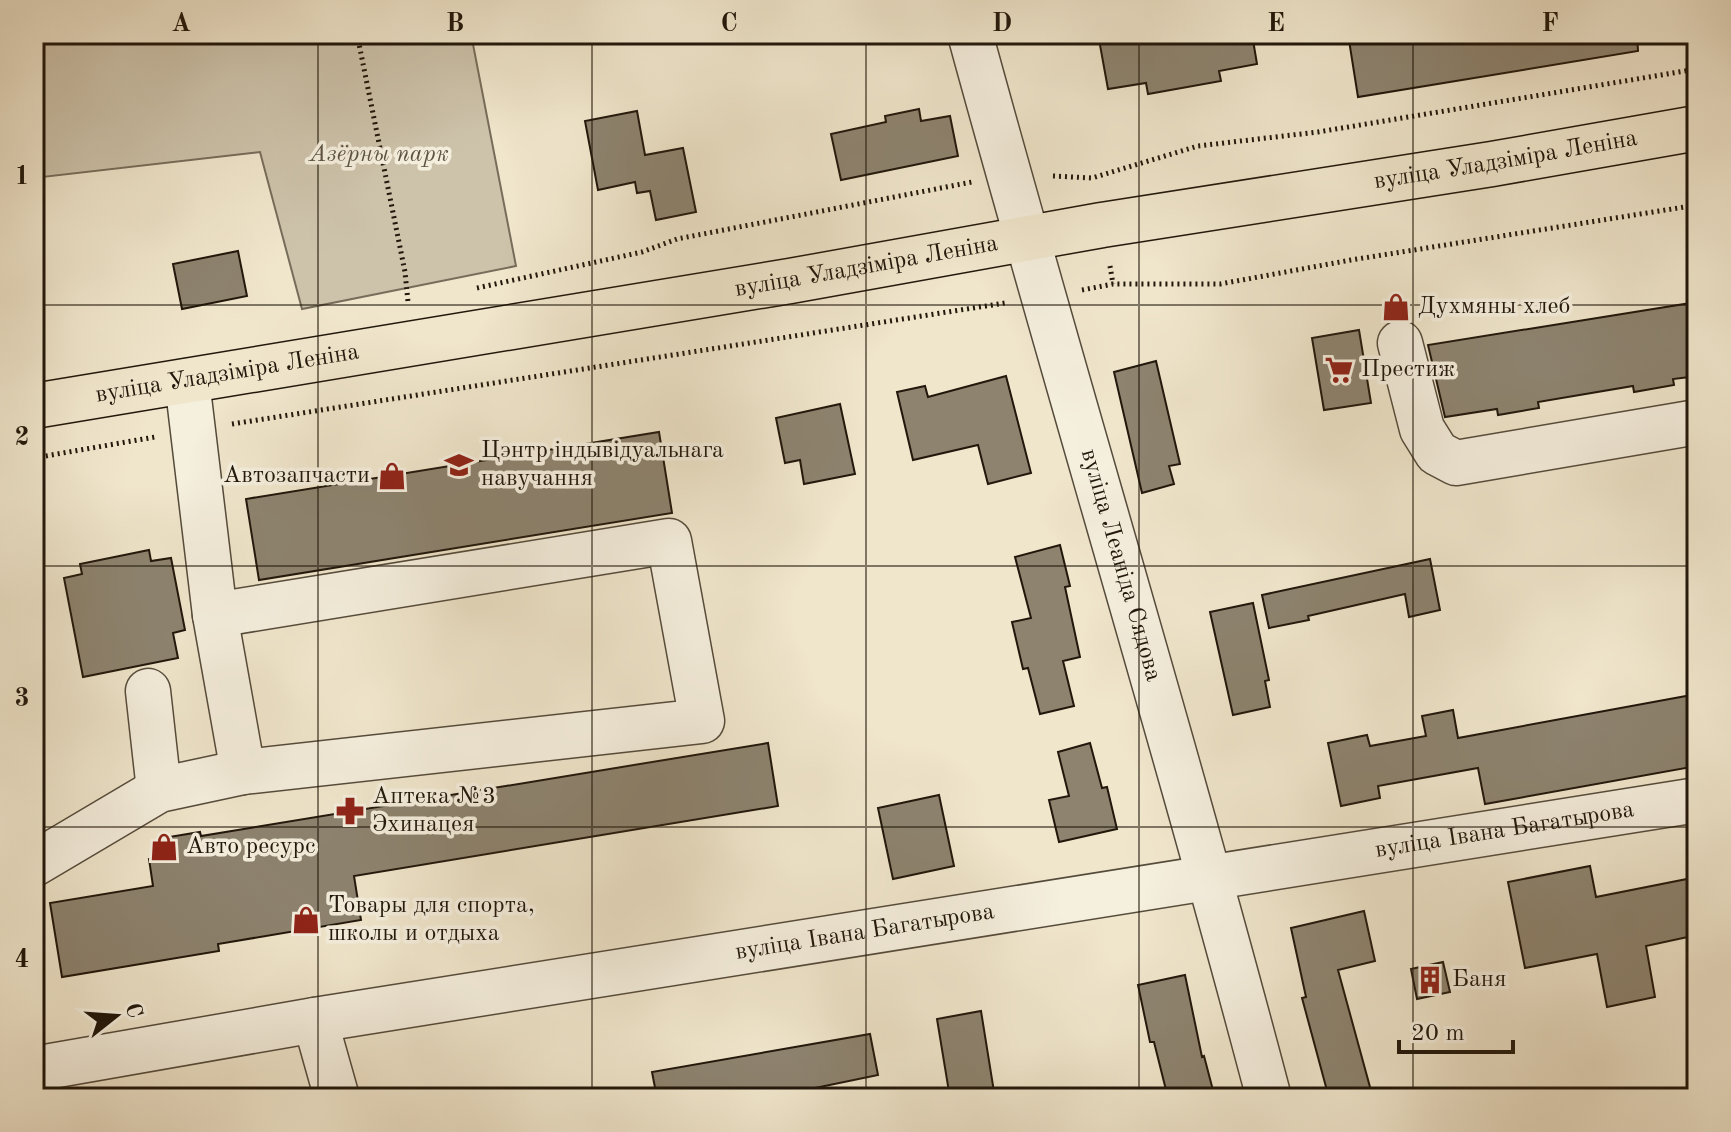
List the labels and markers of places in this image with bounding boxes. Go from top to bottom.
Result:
shop icon: Духмяны хлеб [1381,292,1411,322]
place label: Духмяны хлеб [1418,295,1571,319]
supermarket icon: Престиж [1324,355,1354,385]
place label: Престиж [1361,358,1455,382]
place label: Цэнтр індывідуальнага навучання [481,439,724,491]
school or university icon: Цэнтр індывідуальнага навучання [444,450,474,480]
shop icon: Автозапчасти [377,461,407,491]
place label: Автозапчасти [223,464,370,488]
place label: Аптека №3 Эхинацея [372,785,496,837]
pharmacy icon: Аптека №3 Эхинацея [335,796,365,826]
shop icon: Авто ресурс [149,832,179,862]
place label: Авто ресурс [186,835,315,859]
place label: Товары для спорта, школы и отдыха [328,894,535,946]
shop icon: Товары для спорта, школы и отдыха [291,905,321,935]
building icon: Баня [1415,965,1445,995]
place label: Баня [1452,968,1506,992]

